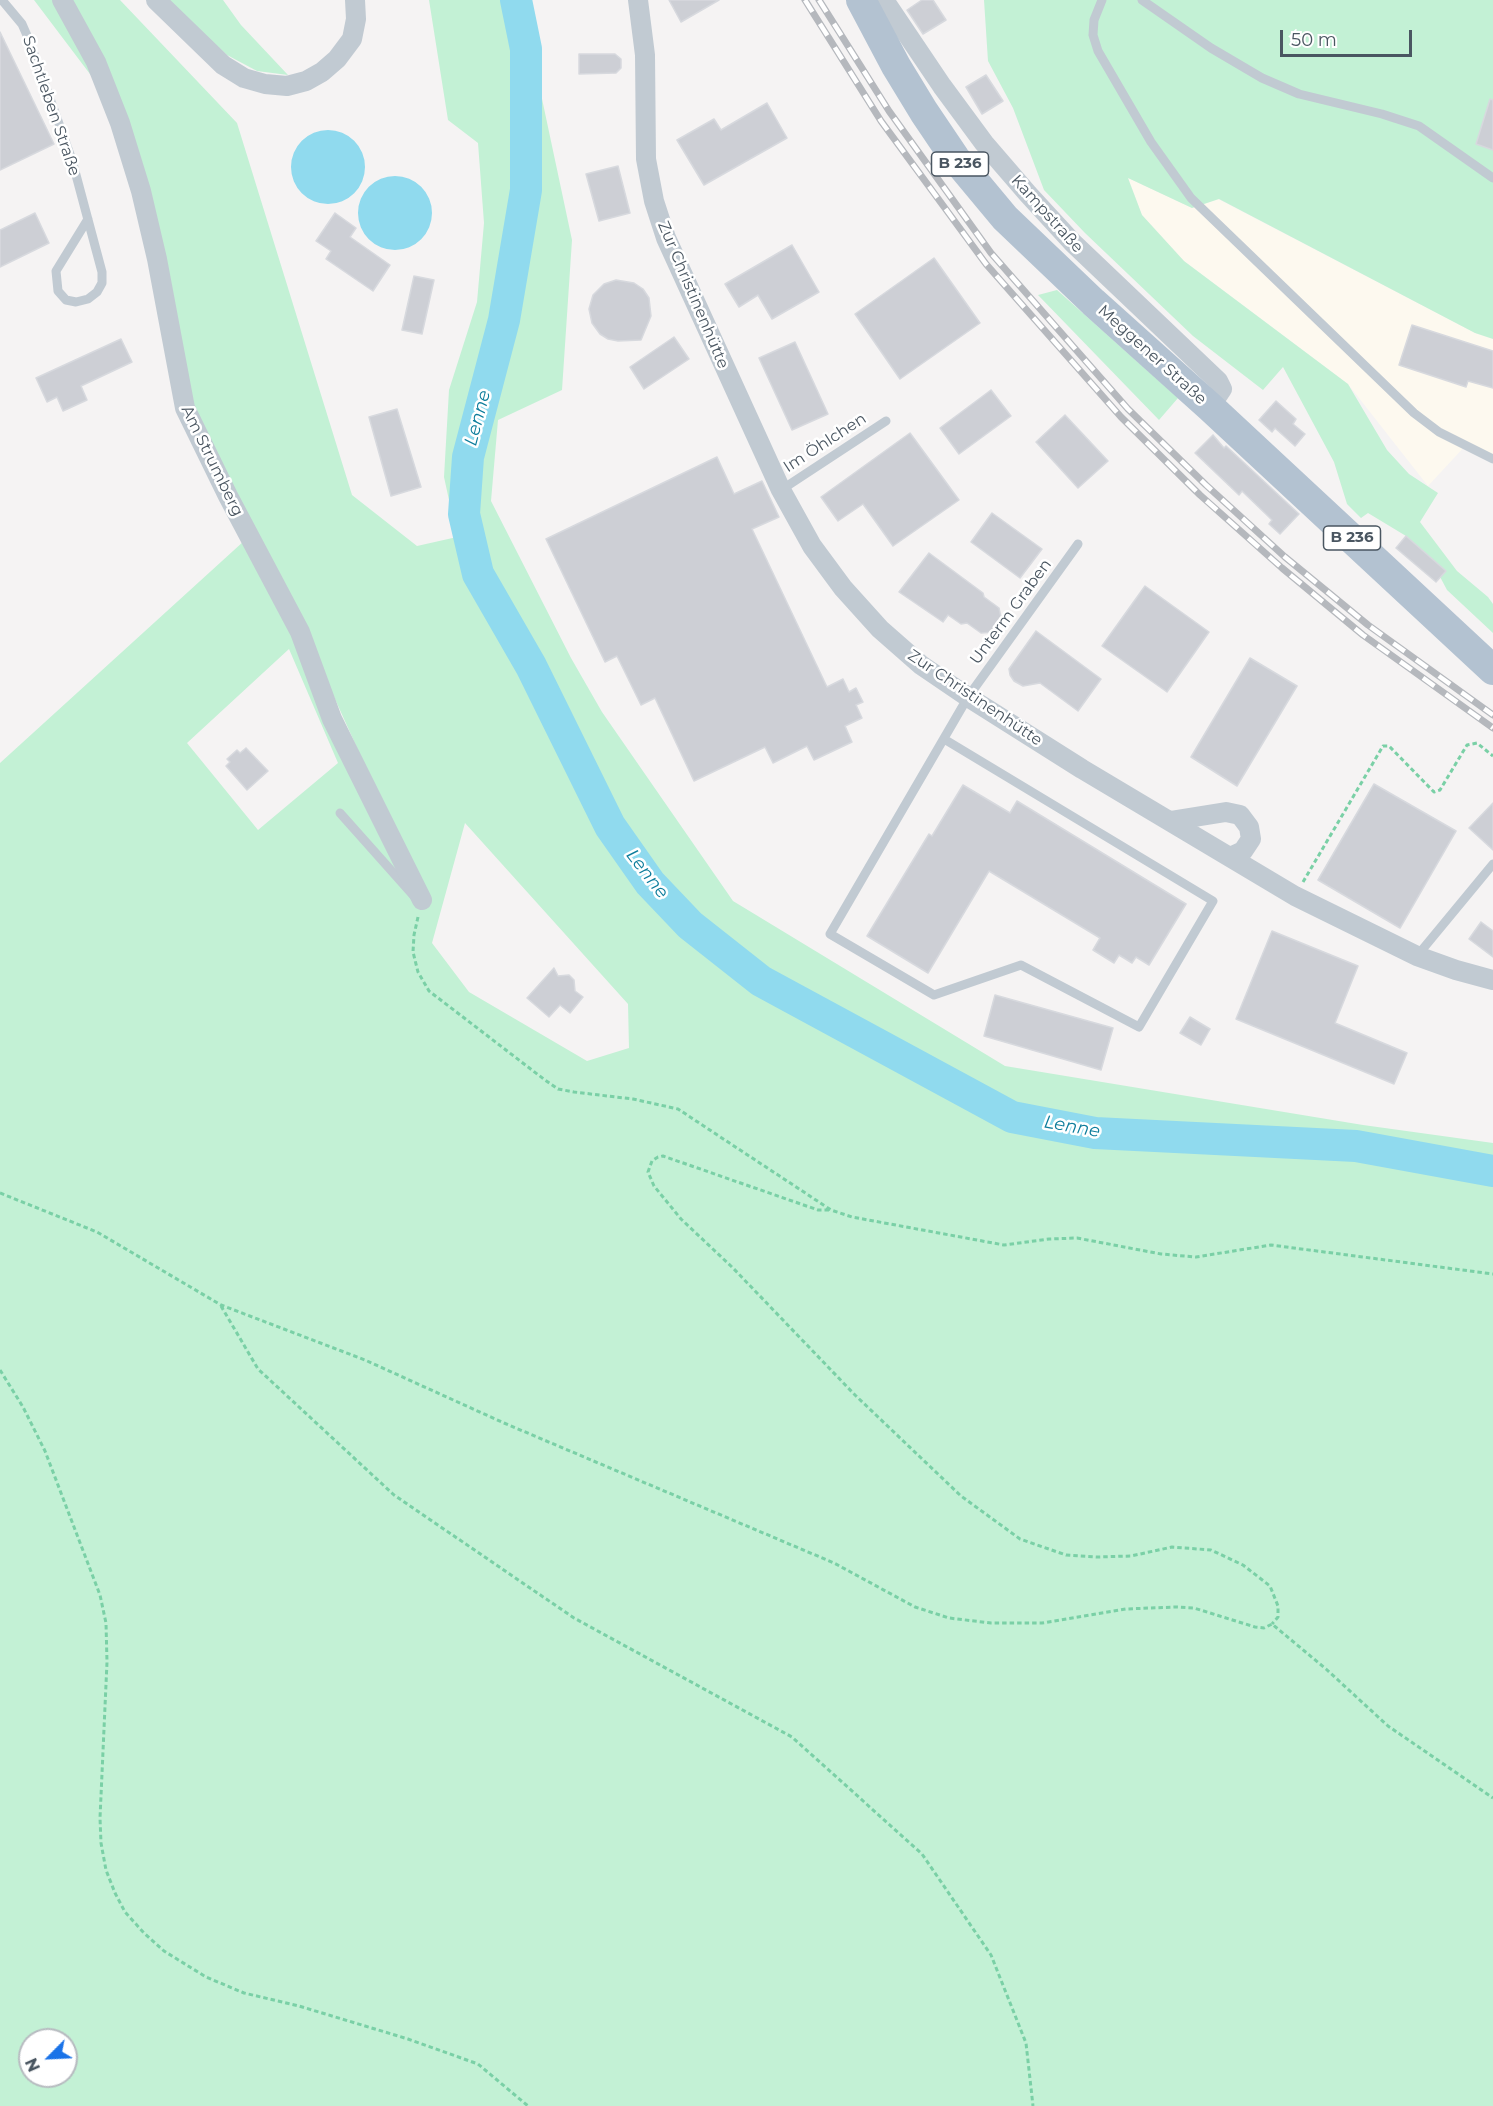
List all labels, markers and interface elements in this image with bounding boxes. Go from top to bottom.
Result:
scale bar [1283,18,1415,56]
text: 50 m [1291,29,1337,51]
street label: Sachtleben Straße [18,33,84,179]
road number: B 236 [932,152,988,176]
street label: Kampstraße [1007,171,1087,257]
street label: Zur Christinenhütte [653,219,733,371]
street label: Meggener Straße [1094,301,1210,409]
water label: Lenne [460,388,496,448]
street label: Am Strumberg [177,403,247,519]
street label: Im Öhlchen [780,409,870,477]
road number: B 236 [1324,526,1380,550]
street label: Unterm Graben [966,556,1056,668]
street label: Zur Christinenhütte [904,646,1046,750]
water label: Lenne [621,845,673,903]
water label: Lenne [1042,1111,1102,1143]
north arrow [18,2028,78,2088]
text: N [22,2055,44,2074]

